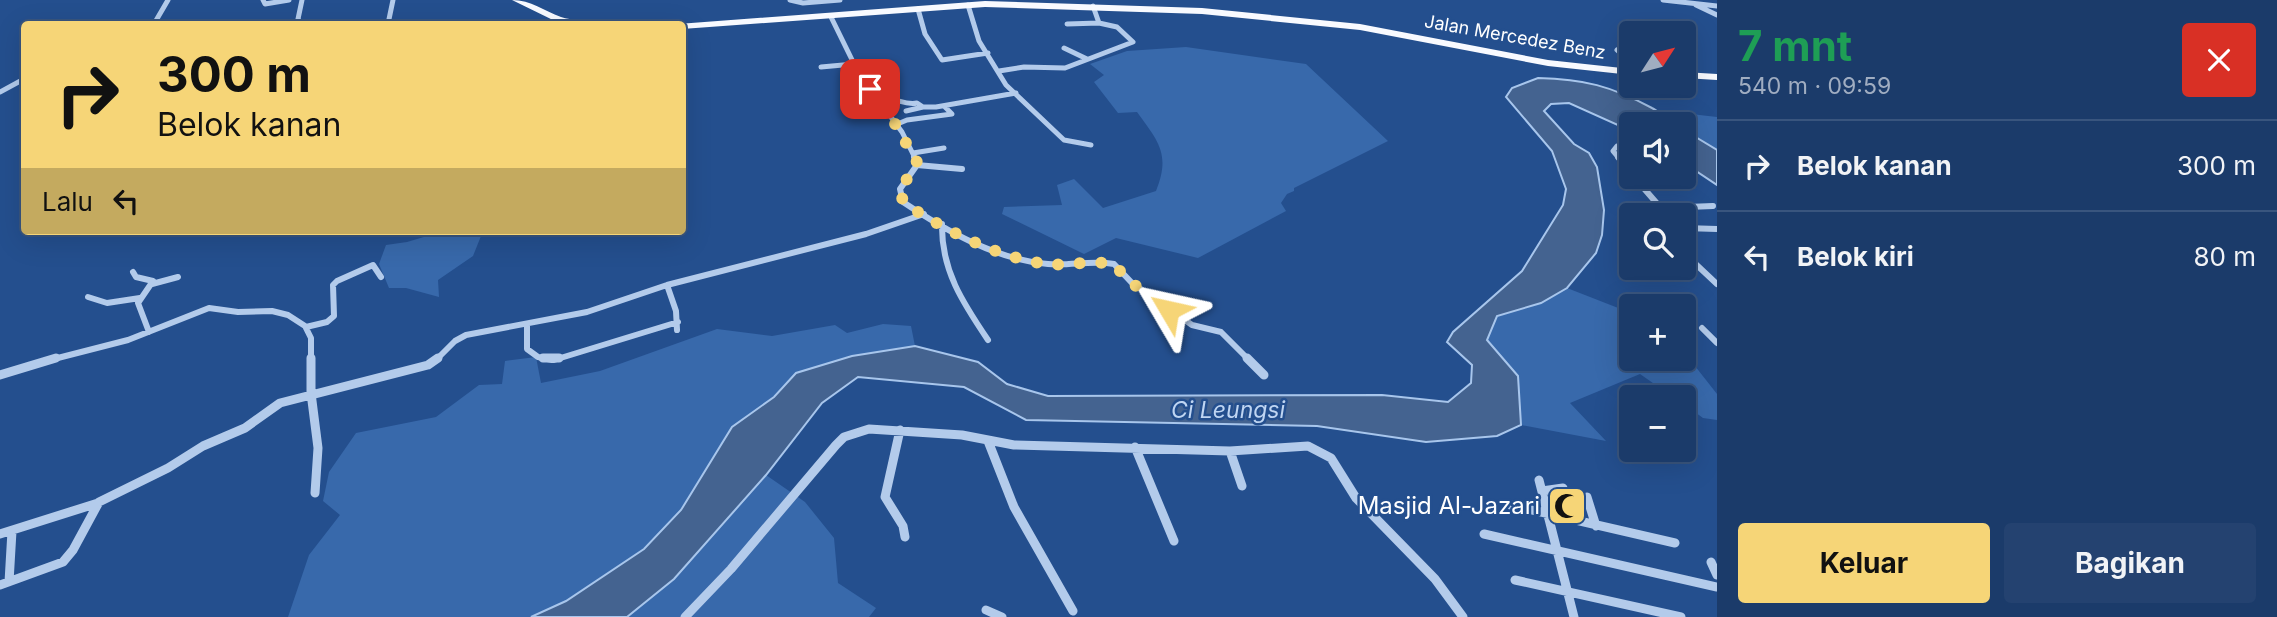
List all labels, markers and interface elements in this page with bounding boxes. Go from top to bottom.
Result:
street label: Jalan Mercedez Benz [1423,10,1607,63]
text: 7 mnt [1738,20,1852,71]
north arrow [1619,21,1696,98]
map controls [1619,21,1696,462]
button: close [2182,23,2256,97]
text: 300 m [157,45,311,104]
icon: right [42,49,133,140]
pin [840,59,900,119]
icon: arrive [851,70,889,108]
text: 540 m · 09:59 [1738,72,1891,100]
text: Belok kanan [157,105,341,144]
button: sound [1619,112,1696,189]
icon: right [1738,147,1776,185]
text: Belok kanan [1797,150,1952,181]
text: 300 m [2177,150,2256,181]
icon: left [107,182,145,220]
text: Lalu [42,186,93,217]
button: search [1619,203,1696,280]
icon: left [1738,238,1776,276]
text: Belok kiri [1797,241,1914,272]
text: 80 m [2193,241,2256,272]
position arrow [1132,273,1206,347]
button: + [1619,294,1696,371]
button: − [1619,385,1696,462]
water label: Ci Leungsi [1171,396,1285,424]
mosque icon: Masjid Al-Jazari [1546,485,1588,527]
place label: Masjid Al-Jazari [1358,491,1540,520]
button: Keluar [1738,523,1990,603]
button: Bagikan [2004,523,2256,603]

